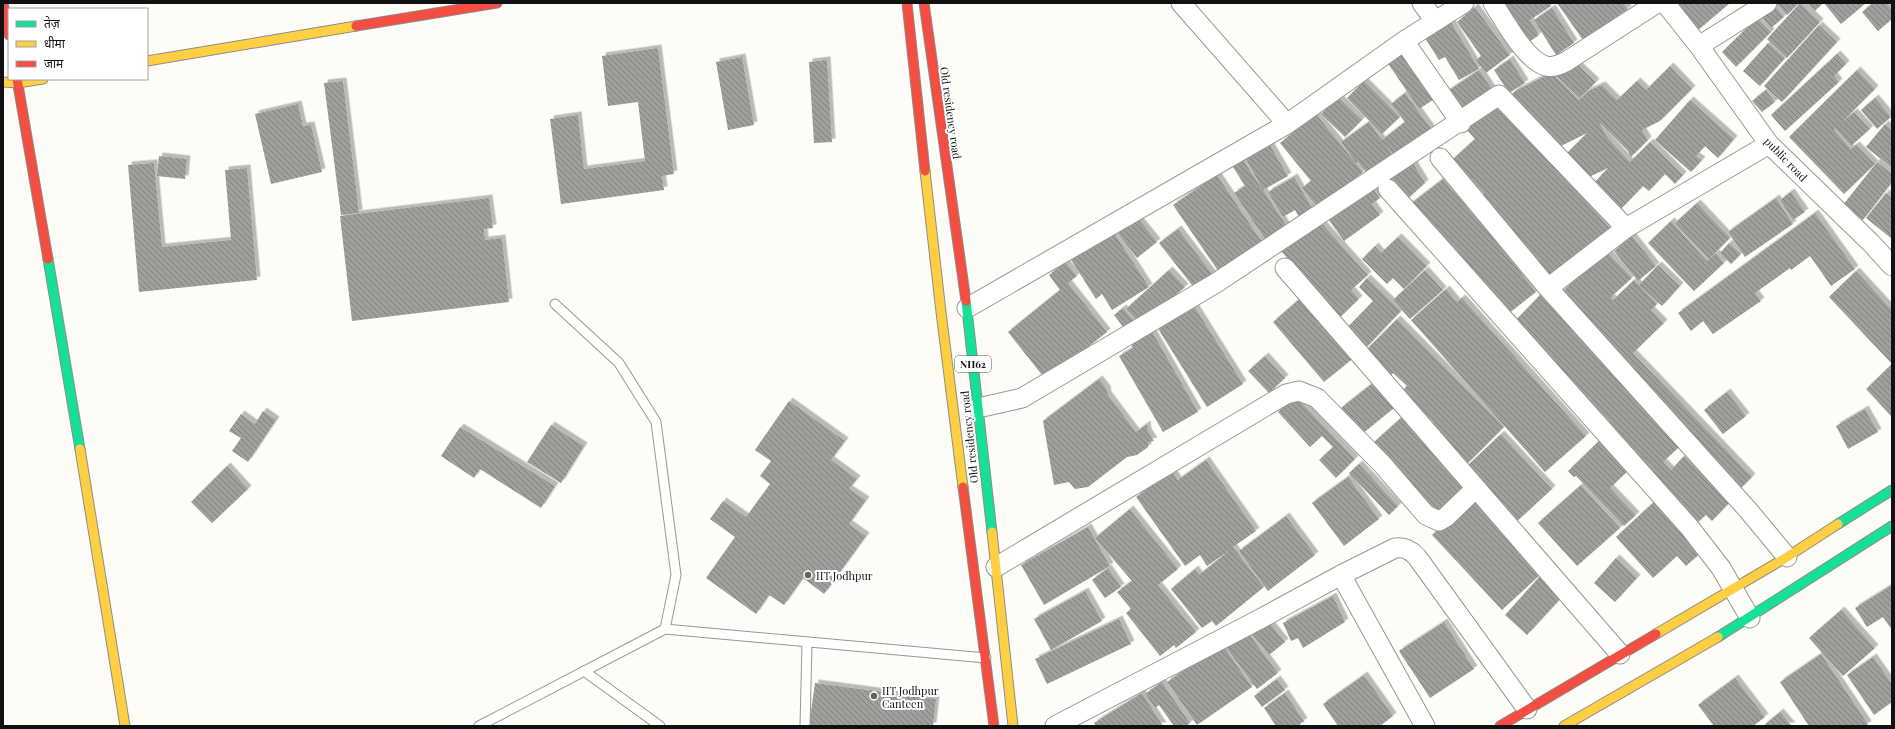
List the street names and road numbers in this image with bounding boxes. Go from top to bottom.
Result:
street label: Old residency road [937,66,965,161]
street label: public road [1761,134,1811,185]
road number: NH62 [955,356,991,372]
street label: Old residency road [957,389,981,484]

